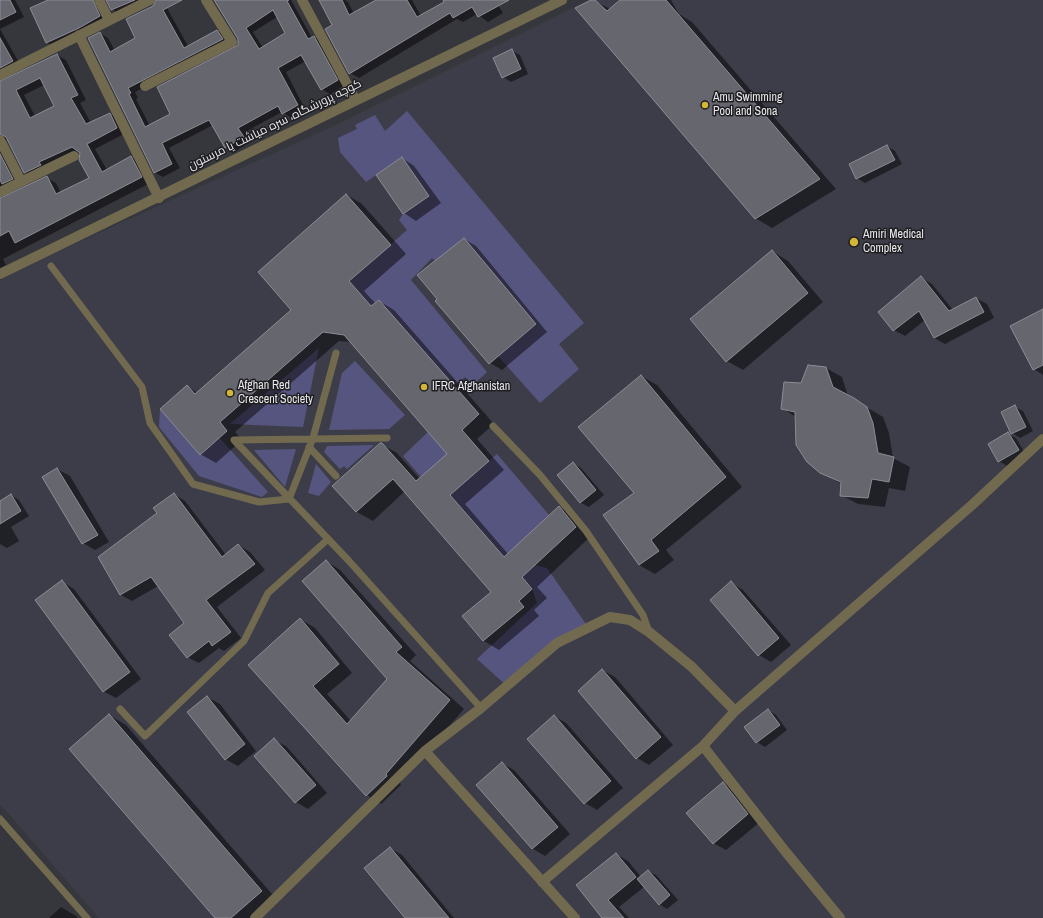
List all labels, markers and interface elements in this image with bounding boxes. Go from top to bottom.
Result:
street label: کوچه پرورشگاه، سره میاشت یا مرستون [186,77,364,173]
place label: Amu Swimming Pool and Sona [713,91,782,119]
marker: Amu Swimming Pool and Sona [700,100,710,110]
place label: Amiri Medical Complex [863,228,924,256]
marker: Amiri Medical Complex [848,236,860,248]
place label: Afghan Red Crescent Society [238,379,313,407]
place label: IFRC Afghanistan [432,380,510,394]
marker: IFRC Afghanistan [419,382,429,392]
marker: Afghan Red Crescent Society [225,388,235,398]

